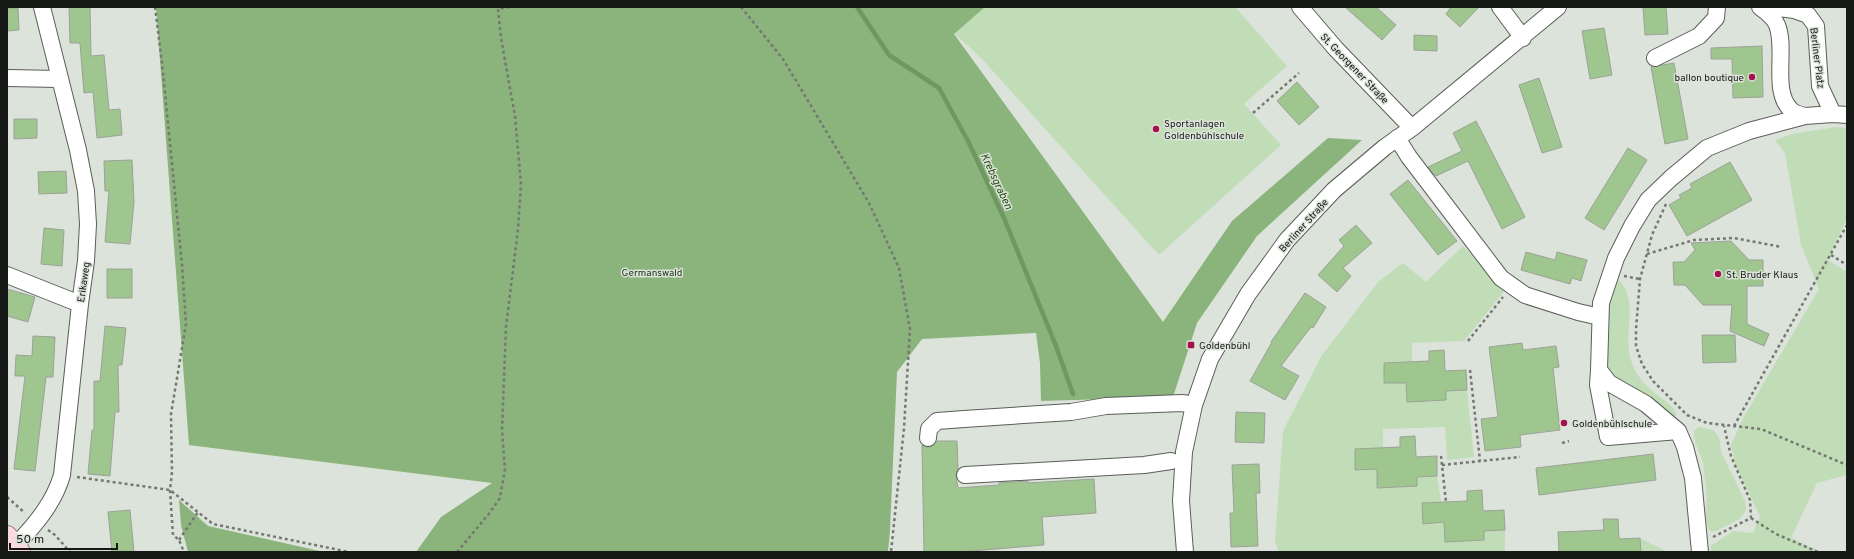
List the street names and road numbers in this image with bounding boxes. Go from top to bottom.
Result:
street label: Berliner Platz [1806,27,1827,89]
street label: St. Georgener Straße [1317,31,1391,107]
street label: Berliner Straße [1277,196,1332,256]
street label: Erikaweg [75,261,94,303]

